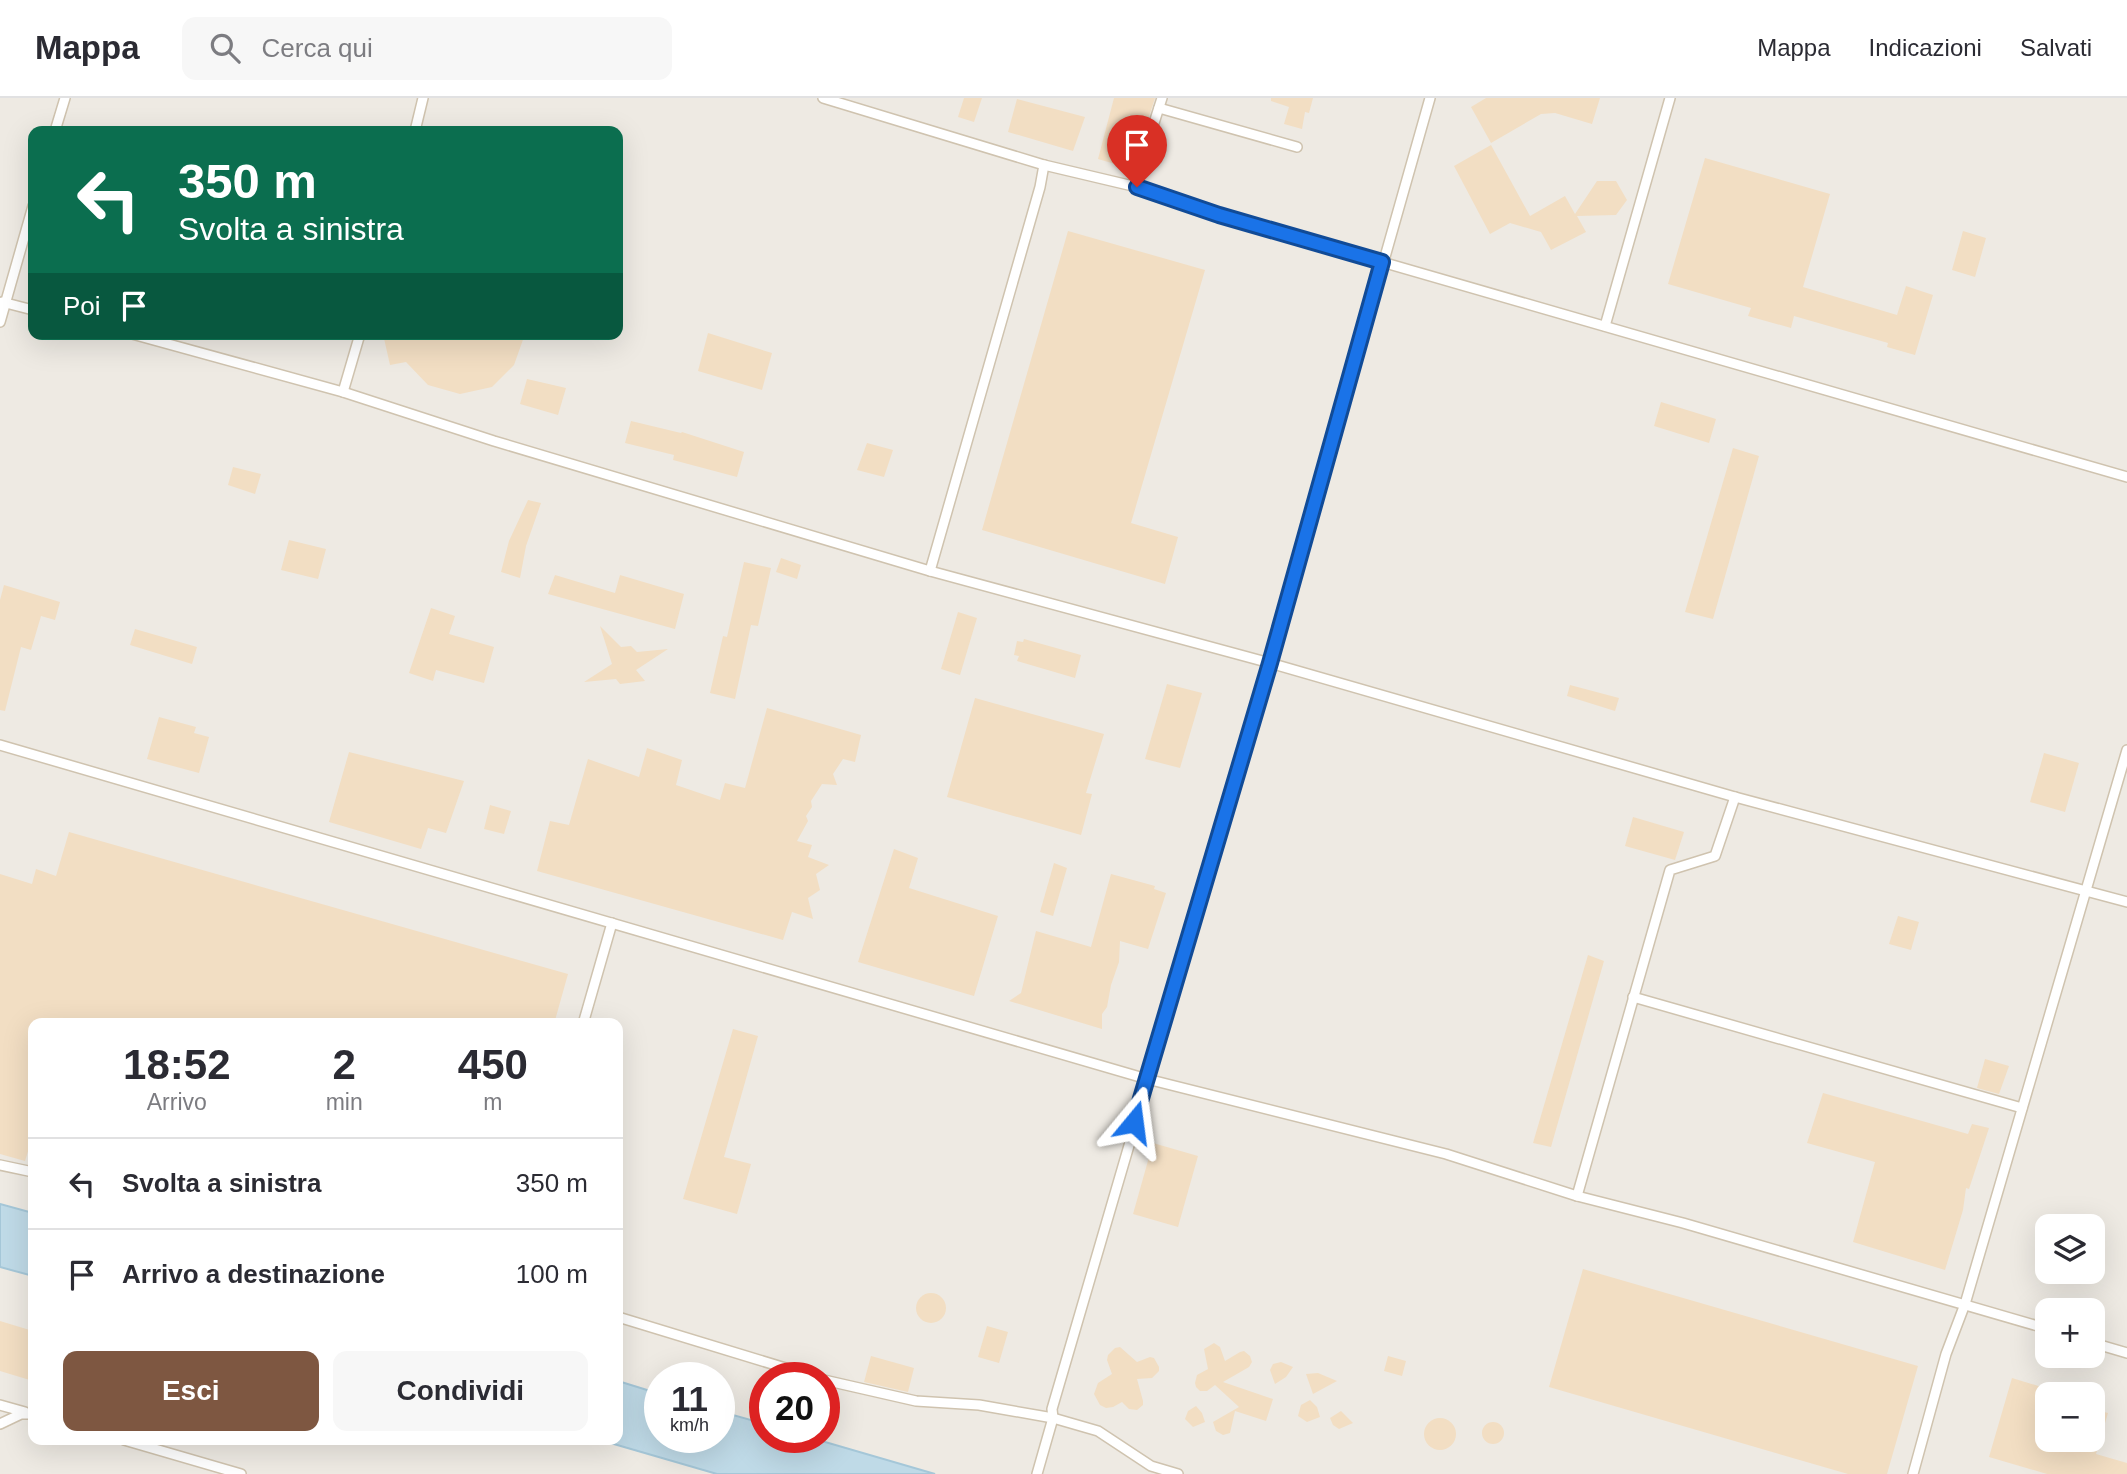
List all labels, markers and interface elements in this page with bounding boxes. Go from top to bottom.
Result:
search box [182,17,672,80]
text: Mappa [35,29,140,66]
icon: search [206,29,244,67]
text: Cerca qui [262,33,373,63]
text: Mappa [1757,34,1831,61]
text: Indicazioni [1869,34,1982,61]
text: Salvati [2020,34,2092,61]
pin [1107,115,1167,187]
icon: arrive [1118,126,1156,164]
icon: left [63,154,154,245]
text: 350 m [178,154,317,208]
text: Svolta a sinistra [178,211,404,247]
icon: arrive [115,287,153,325]
text: Poi [63,291,101,321]
text: 18:52 [123,1041,231,1088]
text: 2 [332,1041,356,1088]
text: 450 [458,1041,528,1088]
position arrow [1097,1085,1171,1159]
text: Arrivo [147,1089,207,1115]
text: min [326,1089,363,1115]
text: m [483,1089,502,1115]
icon: left [63,1165,101,1203]
text: Svolta a sinistra [122,1168,321,1198]
text: 350 m [516,1168,588,1198]
map controls [2035,1214,2105,1452]
button: layers [2035,1214,2105,1284]
icon: arrive [63,1256,101,1294]
text: Arrivo a destinazione [122,1259,385,1289]
text: 100 m [516,1259,588,1289]
button: + [2035,1298,2105,1368]
button: Esci [63,1351,319,1431]
button: Condividi [333,1351,588,1431]
speed limit sign: 20 [749,1362,840,1453]
text: 11 [671,1379,708,1418]
button: − [2035,1382,2105,1452]
text: km/h [670,1415,709,1435]

